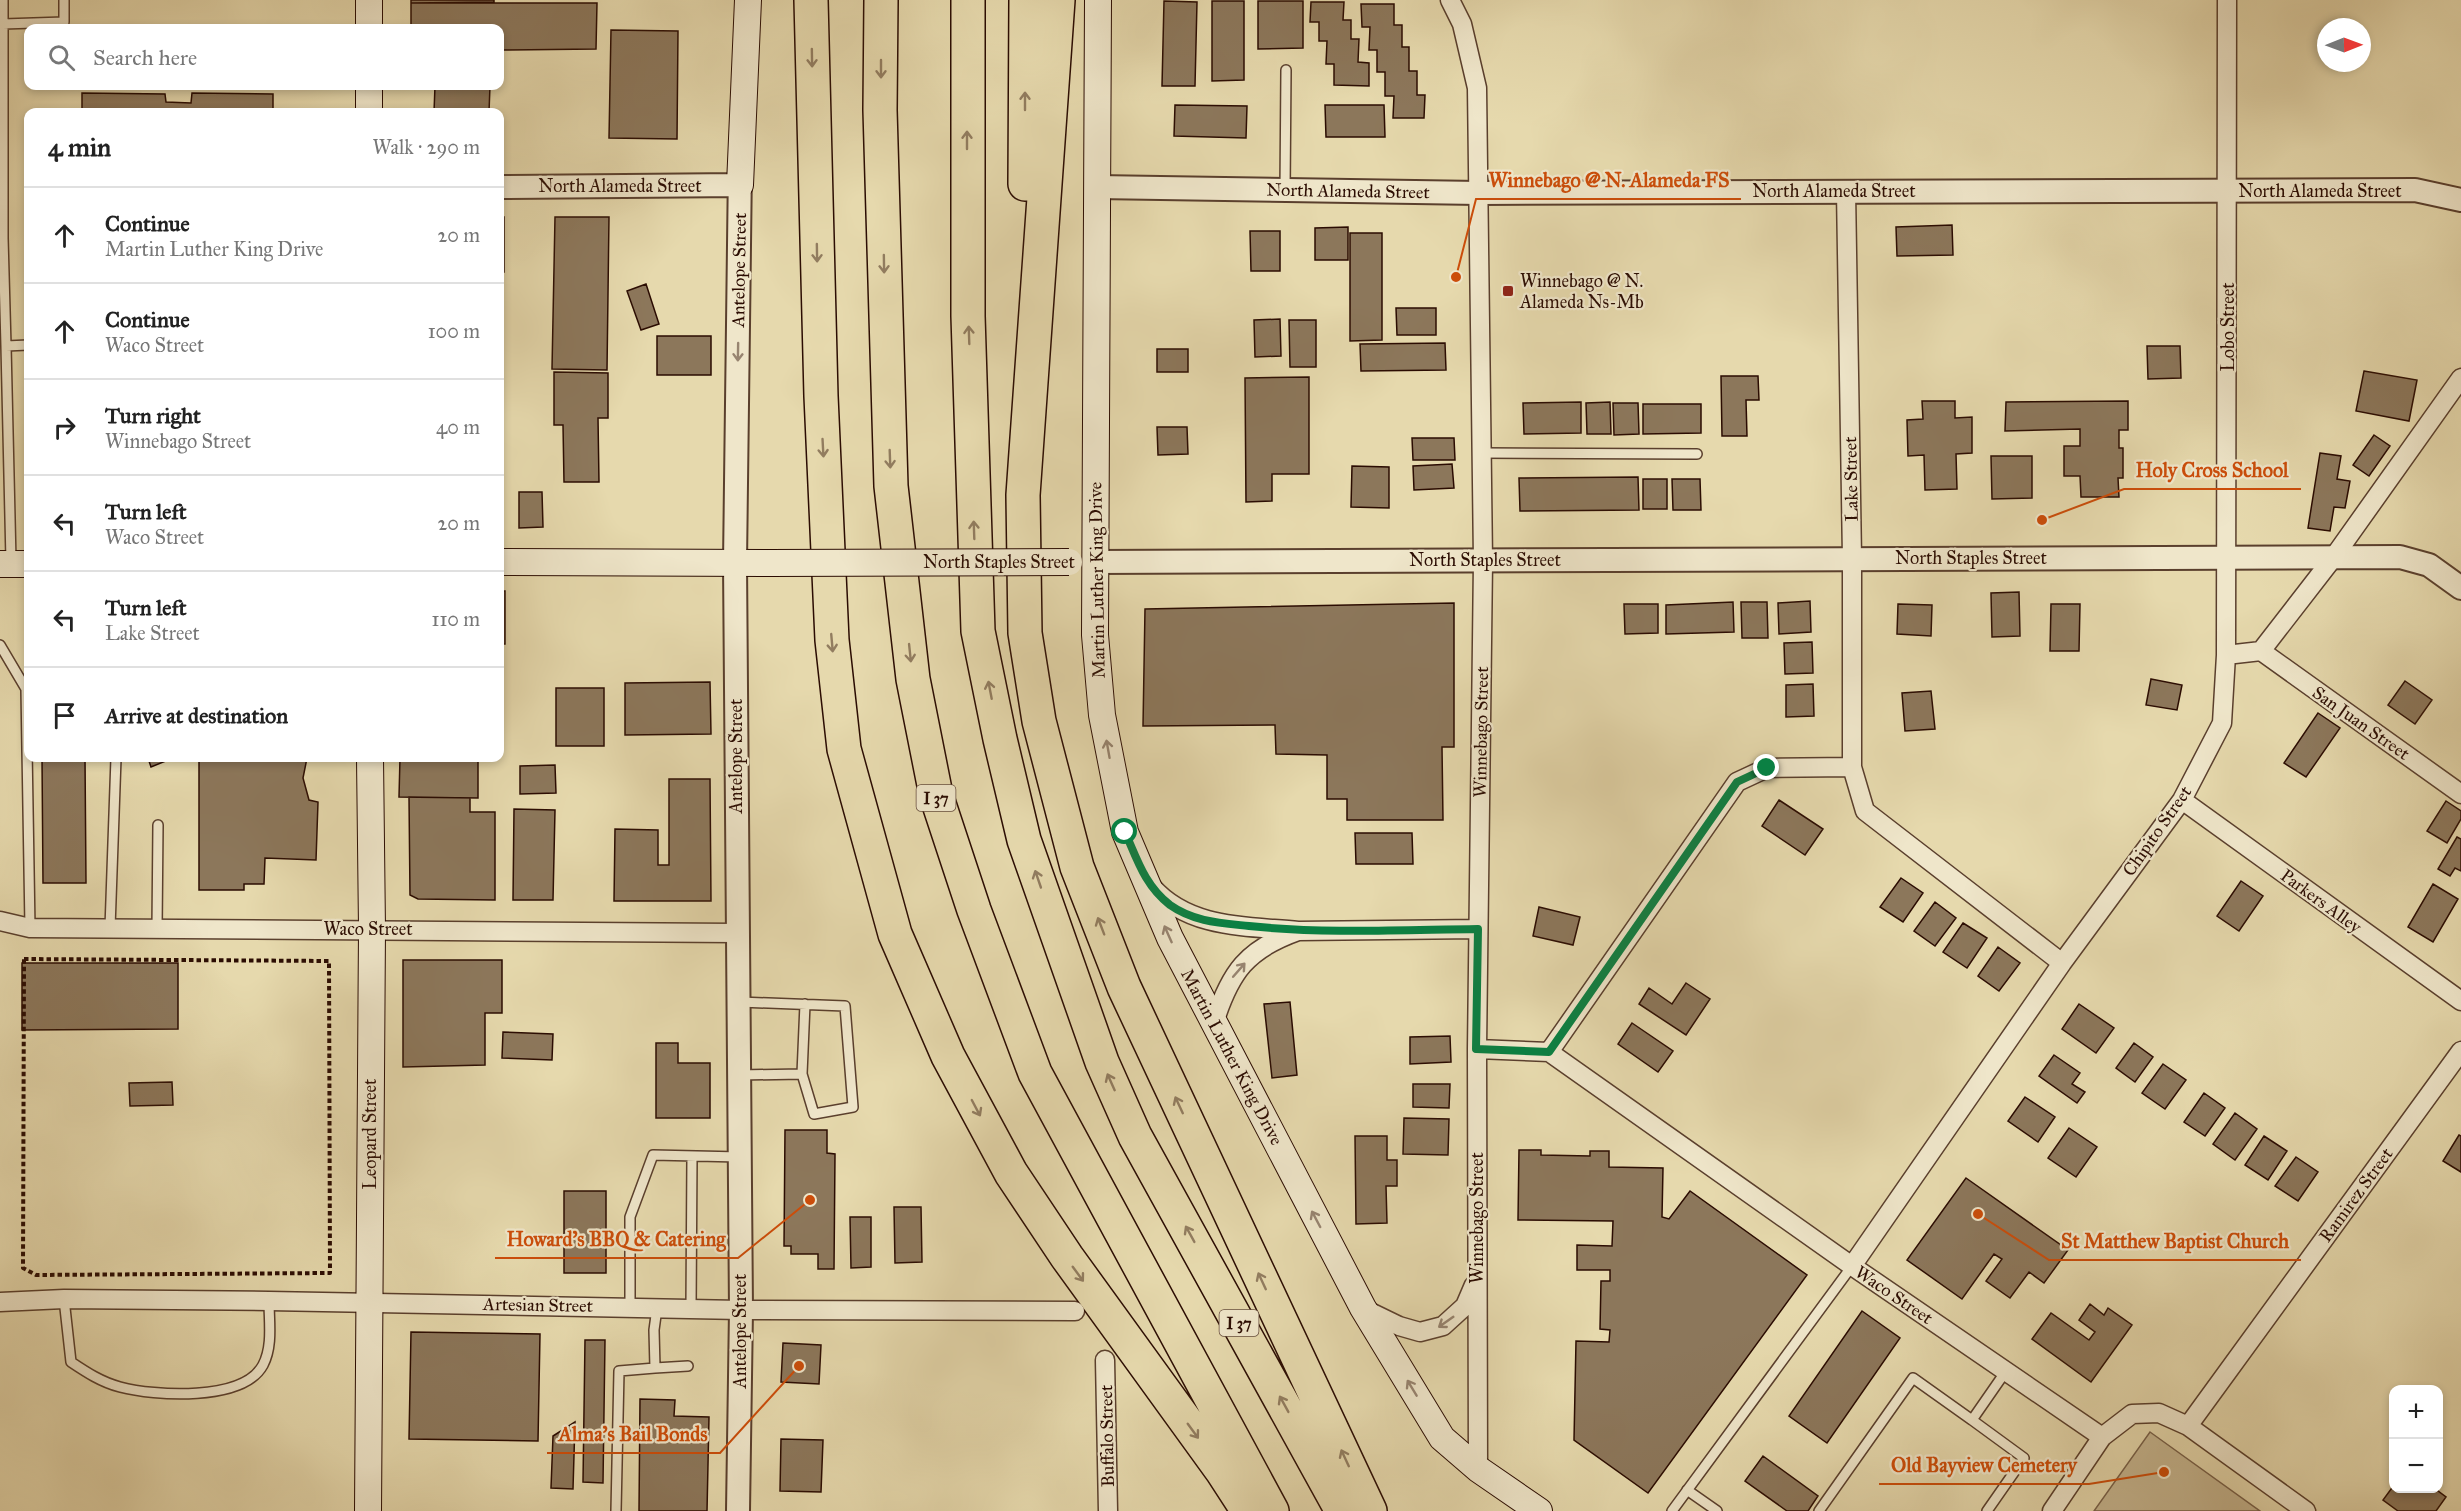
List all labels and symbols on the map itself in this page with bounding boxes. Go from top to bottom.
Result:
north arrow [2317,18,2371,72]
one-way arrow [807,48,818,68]
one-way arrow [875,59,887,79]
one-way arrow [1019,91,1031,111]
one-way arrow [961,131,973,151]
callout: Winnebago @ N. Alameda FS [1476,161,1741,199]
text: Winnebago @ N. Alameda FS [1489,168,1729,193]
street label: North Alameda Street [538,175,702,197]
street label: North Alameda Street [1266,179,1431,203]
street label: North Alameda Street [1752,180,1916,202]
street label: North Alameda Street [2238,180,2402,202]
street label: Antelope Street [727,212,751,329]
one-way arrow [811,243,823,263]
one-way arrow [878,254,890,274]
place label: Winnebago @ N. Alameda Ns-Mb [1519,270,1644,313]
street label: Lobo Street [2217,282,2239,372]
marker: Winnebago @ N. Alameda Ns-Mb [1501,284,1515,298]
one-way arrow [963,326,975,346]
one-way arrow [732,342,744,362]
street label: Lake Street [1839,436,1863,522]
one-way arrow [817,438,828,458]
one-way arrow [884,449,896,469]
callout: Holy Cross School [2124,451,2301,489]
text: Holy Cross School [2136,458,2289,483]
street label: Martin Luther King Drive [1084,482,1111,678]
one-way arrow [969,521,980,541]
street label: North Staples Street [1895,547,2048,569]
street label: North Staples Street [1409,549,1562,571]
street label: North Staples Street [923,551,1076,573]
one-way arrow [827,633,838,653]
one-way arrow [905,643,916,663]
street label: Winnebago Street [1469,665,1494,798]
one-way arrow [984,681,995,701]
street label: San Juan Street [2307,681,2415,766]
street label: Antelope Street [725,698,747,814]
one-way arrow [1102,740,1113,760]
route end [1753,754,1779,780]
street label: Chipito Street [2118,781,2197,880]
road number: I 37 [916,785,956,811]
route start [1111,818,1137,844]
street label: Parkers Alley [2276,864,2366,938]
one-way arrow [1031,870,1042,889]
street label: Waco Street [323,918,413,940]
one-way arrow [1095,918,1106,936]
one-way arrow [1162,925,1174,943]
one-way arrow [1232,962,1245,978]
street label: Martin Luther King Drive [1175,965,1288,1149]
one-way arrow [1105,1074,1116,1092]
street label: Leopard Street [359,1078,381,1189]
one-way arrow [1173,1096,1185,1114]
one-way arrow [970,1099,982,1116]
street label: Ramirez Street [2314,1143,2398,1247]
street label: Winnebago Street [1466,1152,1489,1284]
one-way arrow [1310,1210,1322,1228]
callout: Howard's BBQ & Catering [495,1220,738,1258]
callout: St Matthew Baptist Church [2049,1222,2301,1260]
one-way arrow [1184,1225,1195,1243]
text: Howard's BBQ & Catering [506,1227,726,1252]
text: St Matthew Baptist Church [2061,1229,2290,1254]
street label: Waco Street [1851,1261,1938,1329]
one-way arrow [1072,1265,1085,1281]
street label: Antelope Street [729,1273,751,1389]
one-way arrow [1256,1273,1268,1291]
street label: Artesian Street [482,1293,594,1317]
road number: I 37 [1220,1310,1258,1336]
one-way arrow [1439,1316,1455,1328]
one-way arrow [1406,1380,1418,1397]
street label: Buffalo Street [1095,1384,1119,1487]
one-way arrow [1278,1396,1289,1414]
callout: Alma's Bail Bonds [547,1415,720,1453]
text: Alma's Bail Bonds [556,1422,708,1446]
one-way arrow [1187,1423,1199,1439]
callout: Old Bayview Cemetery [1879,1446,2089,1484]
one-way arrow [1338,1450,1350,1468]
text: Old Bayview Cemetery [1891,1453,2079,1478]

